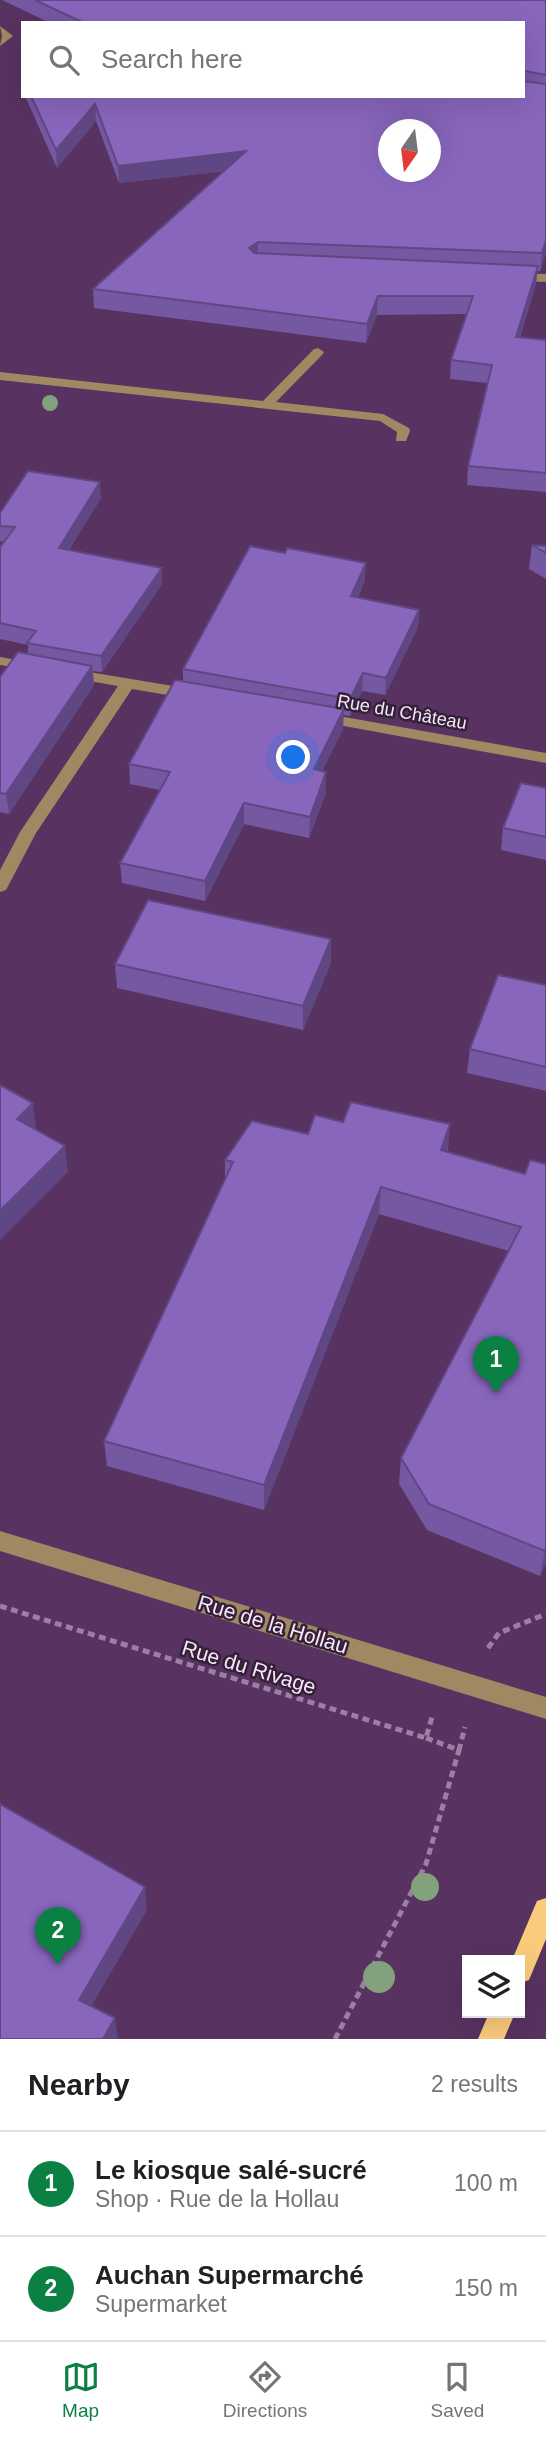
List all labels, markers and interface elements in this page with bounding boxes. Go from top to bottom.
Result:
search box [21,21,525,98]
icon: search [45,41,83,79]
text: Search here [101,44,243,74]
north arrow [378,119,441,182]
street label: Rue du Château [336,691,468,733]
your location [276,740,310,774]
pin: 1 [473,1336,519,1394]
street label: Rue de la Hollau [195,1590,351,1658]
street label: Rue du Rivage [179,1636,319,1698]
pin: 2 [35,1907,81,1965]
map controls [462,1955,525,2018]
button: layers [462,1955,525,2018]
text: Nearby [28,2068,130,2101]
text: 2 results [431,2071,518,2097]
text: Le kiosque salé-sucré [95,2155,367,2185]
text: 1 [45,2170,57,2196]
text: 100 m [454,2170,518,2196]
text: Shop · Rue de la Hollau [95,2186,339,2212]
text: Auchan Supermarché [95,2260,364,2290]
text: 2 [45,2275,57,2301]
text: 150 m [454,2275,518,2301]
text: Supermarket [95,2291,227,2317]
tab: Map [62,2358,100,2422]
tab: Directions [223,2358,307,2422]
tab: Saved [430,2358,484,2422]

